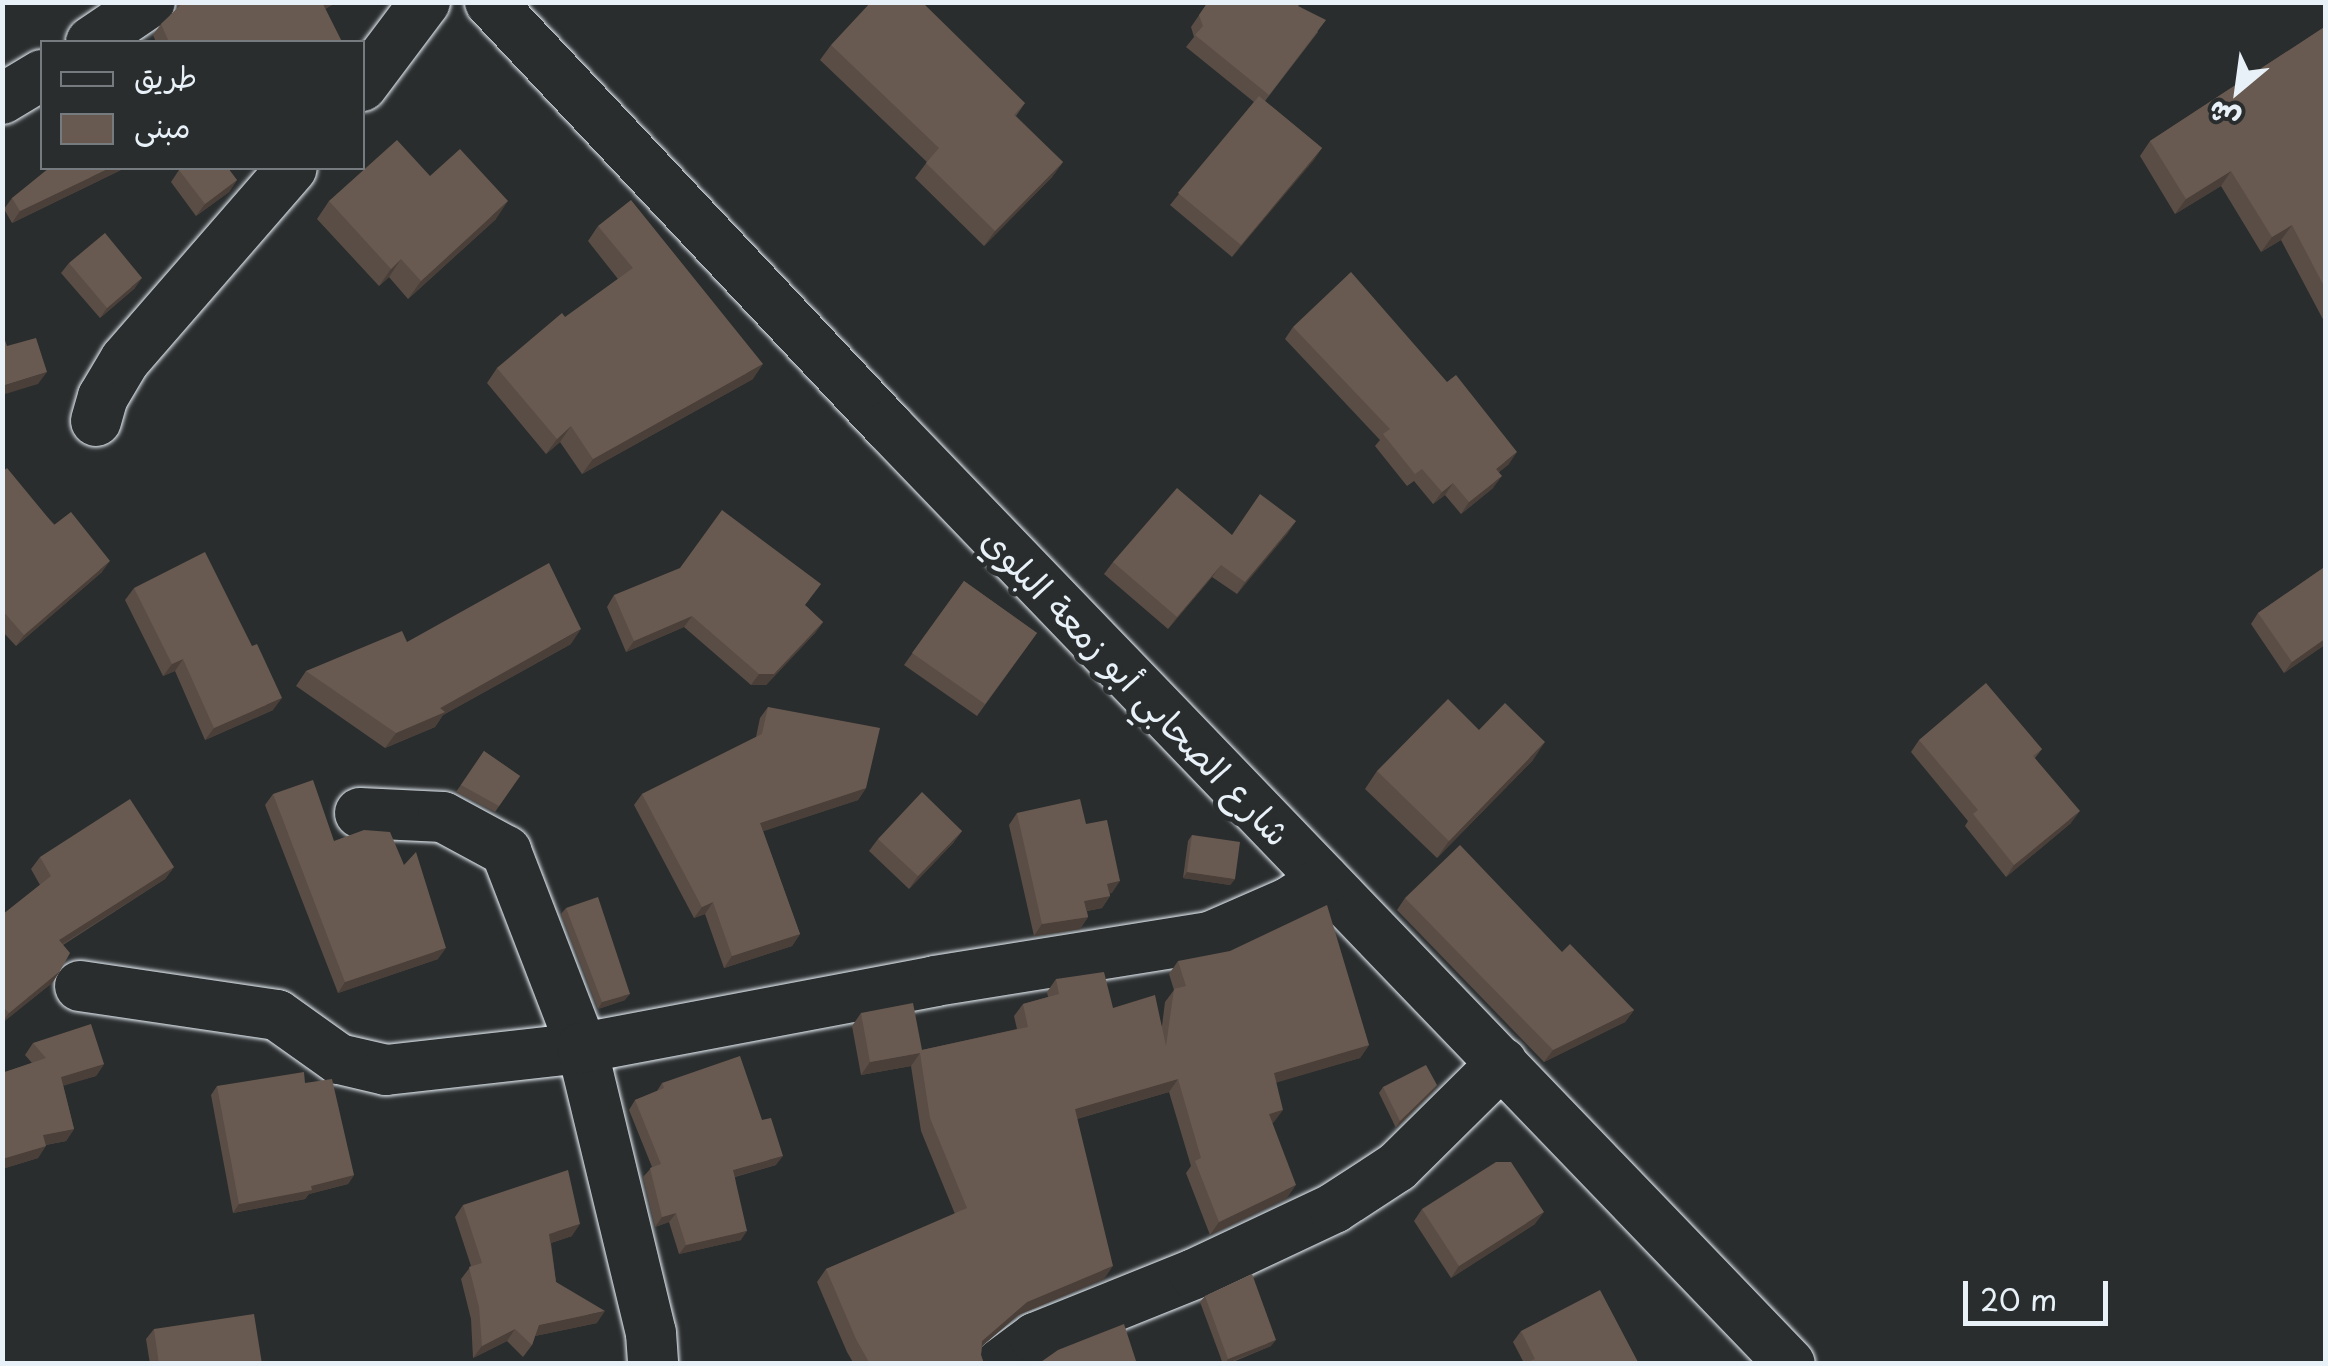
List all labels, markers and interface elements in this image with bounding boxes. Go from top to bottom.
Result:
legend [40,40,365,170]
north arrow [2188,40,2288,140]
text: طريق [134,53,197,98]
text: ش [2199,90,2247,143]
text: مبنى [134,103,190,148]
street label: شارع الصحابي أبو زمعة البلوي [974,518,1300,854]
scale bar [1968,1261,2113,1323]
text: 20 m [1980,1276,2057,1321]

